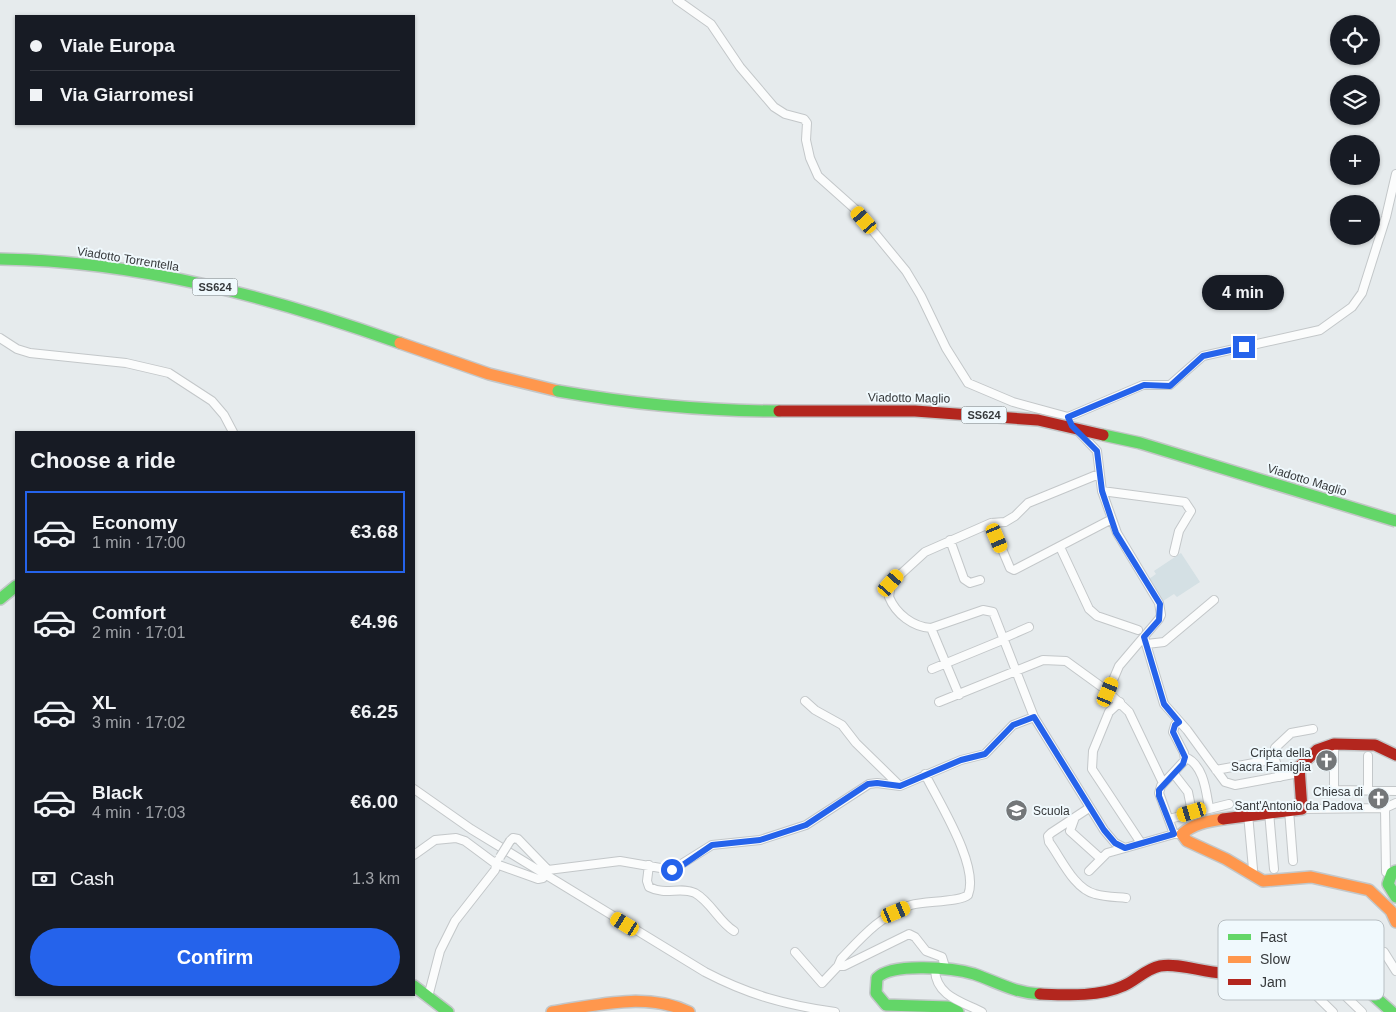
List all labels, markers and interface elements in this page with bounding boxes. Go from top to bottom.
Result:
map controls [1330,15,1380,245]
button: locate [1330,15,1380,65]
text: Viale Europa [60,35,175,56]
button: layers [1330,75,1380,125]
text: Via Giarromesi [60,84,194,105]
button: + [1330,135,1380,185]
button: − [1330,195,1380,245]
car [848,204,879,236]
street label: Viadotto Torrentella [76,244,180,274]
callout: 4 min [1203,274,1285,310]
road number: SS624 [192,278,238,296]
text: 4 min [1222,284,1264,301]
route end [1233,336,1255,358]
street label: Viadotto Maglio [868,390,951,406]
road number: SS624 [962,406,1006,424]
text: Choose a ride [30,448,175,473]
street label: Viadotto Maglio [1266,461,1349,499]
icon: car [32,510,77,555]
text: Economy [92,512,178,533]
text: €3.68 [350,521,398,542]
car [984,521,1009,555]
text: 1 min · 17:00 [92,534,185,551]
car [875,567,906,599]
icon: car [32,600,77,645]
text: Comfort [92,602,166,623]
text: €4.96 [350,611,398,632]
text: 2 min · 17:01 [92,624,185,641]
car [1095,675,1120,709]
icon: car [32,690,77,735]
text: XL [92,692,116,713]
text: €6.25 [350,701,398,722]
text: 3 min · 17:02 [92,714,185,731]
place label: Cripta della Sacra Famiglia [1231,746,1311,774]
church icon: Cripta della Sacra Famiglia [1315,748,1339,772]
icon: car [32,780,77,825]
text: Black [92,782,143,803]
place label: Chiesa di Sant'Antonio da Padova [1235,785,1363,813]
church icon: Chiesa di Sant'Antonio da Padova [1367,787,1391,811]
text: €6.00 [350,791,398,812]
school or university icon: Scuola [1005,799,1029,823]
car [1175,800,1208,824]
text: 4 min · 17:03 [92,804,185,821]
place label: Scuola [1033,804,1070,818]
route start [661,859,683,881]
icon: cash [30,865,58,893]
text: Cash [70,868,114,889]
text: 1.3 km [352,870,400,887]
car [879,899,912,925]
car [608,910,641,938]
legend [1218,920,1384,1000]
button: Confirm [30,928,400,986]
text: Fast [1260,929,1287,945]
text: Slow [1260,951,1291,967]
text: Jam [1260,974,1286,990]

